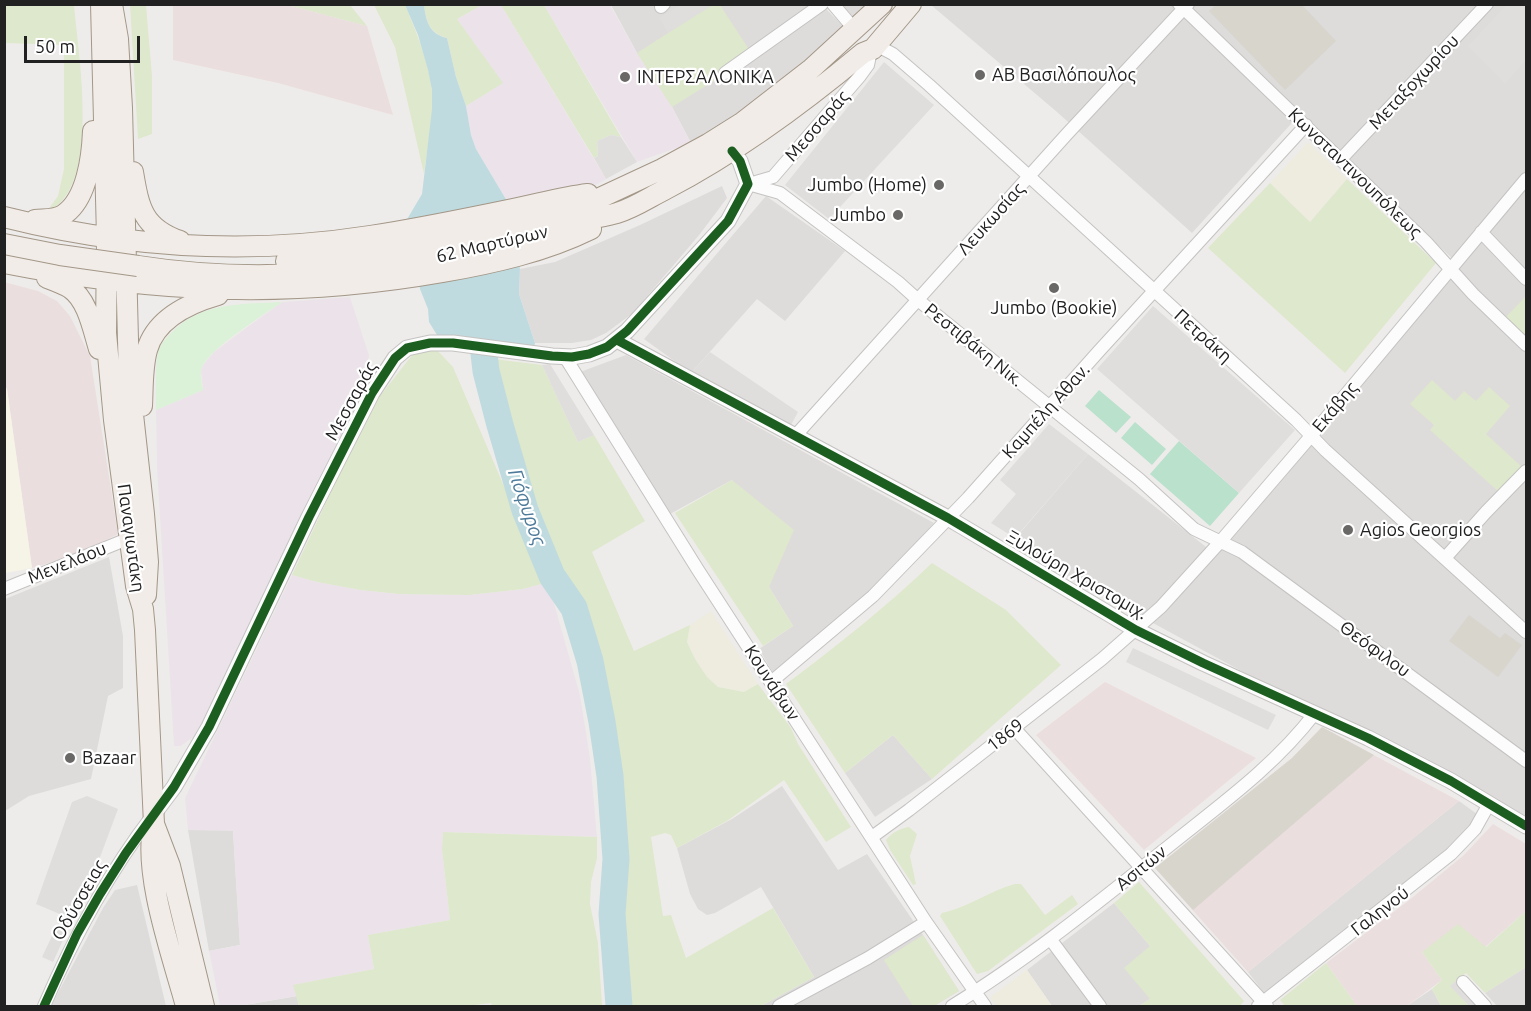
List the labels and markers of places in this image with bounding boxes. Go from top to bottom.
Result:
place label: ΑΒ Βασιλόπουλος [992,64,1136,86]
place label: ΙΝΤΕΡΣΑΛΟΝΙΚΑ [637,66,774,88]
marker: ΑΒ Βασιλόπουλος [973,68,987,82]
marker: ΙΝΤΕΡΣΑΛΟΝΙΚΑ [618,70,632,84]
place label: Jumbo (Home) [808,174,927,196]
marker: Jumbo (Home) [932,178,946,192]
place label: Jumbo [830,204,886,226]
marker: Jumbo [891,208,905,222]
marker: Jumbo (Bookie) [1047,281,1061,295]
place label: Jumbo (Bookie) [991,297,1117,319]
place label: Agios Georgios [1360,519,1481,541]
marker: Agios Georgios [1341,523,1355,537]
place label: Bazaar [82,747,136,769]
marker: Bazaar [63,751,77,765]

